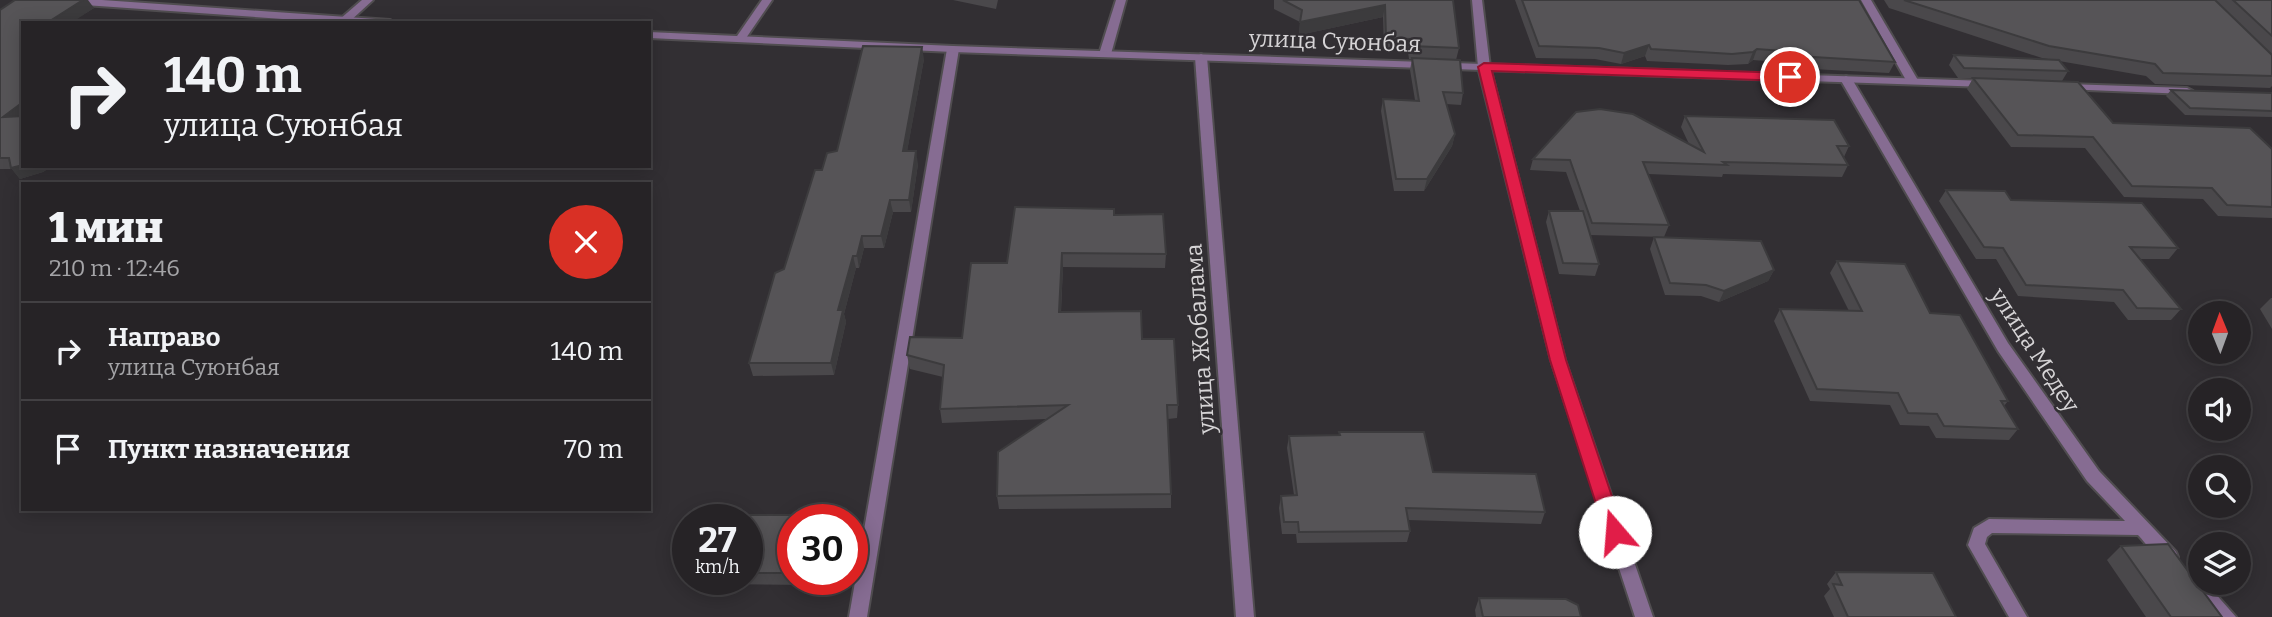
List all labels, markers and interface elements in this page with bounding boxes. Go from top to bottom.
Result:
street label: улица Суюнбая [1248,24,1421,58]
text: 140 m [164,46,302,105]
pin [1760,47,1820,107]
icon: right [49,49,140,140]
icon: arrive [1771,58,1809,96]
text: улица Суюнбая [164,106,403,144]
text: 1 мин [49,203,163,253]
button: close [549,205,623,279]
street label: улица Жобалама [1179,242,1221,436]
text: 210 m · 12:46 [49,254,180,282]
street label: улица Медеу [1984,282,2086,418]
north arrow [2188,301,2250,364]
map controls [2188,301,2251,595]
text: Направо [108,322,221,353]
icon: right [49,332,87,370]
text: 140 m [551,336,623,367]
text: улица Суюнбая [108,353,280,381]
button: sound [2188,378,2251,441]
icon: arrive [49,430,87,468]
text: Пункт назначения [108,434,350,465]
text: 70 m [564,434,623,465]
button: search [2188,455,2251,518]
position arrow [1578,495,1652,569]
speed limit sign: 30 [777,504,868,595]
text: 27 [698,519,737,561]
button: layers [2188,532,2251,595]
text: km/h [695,556,740,578]

